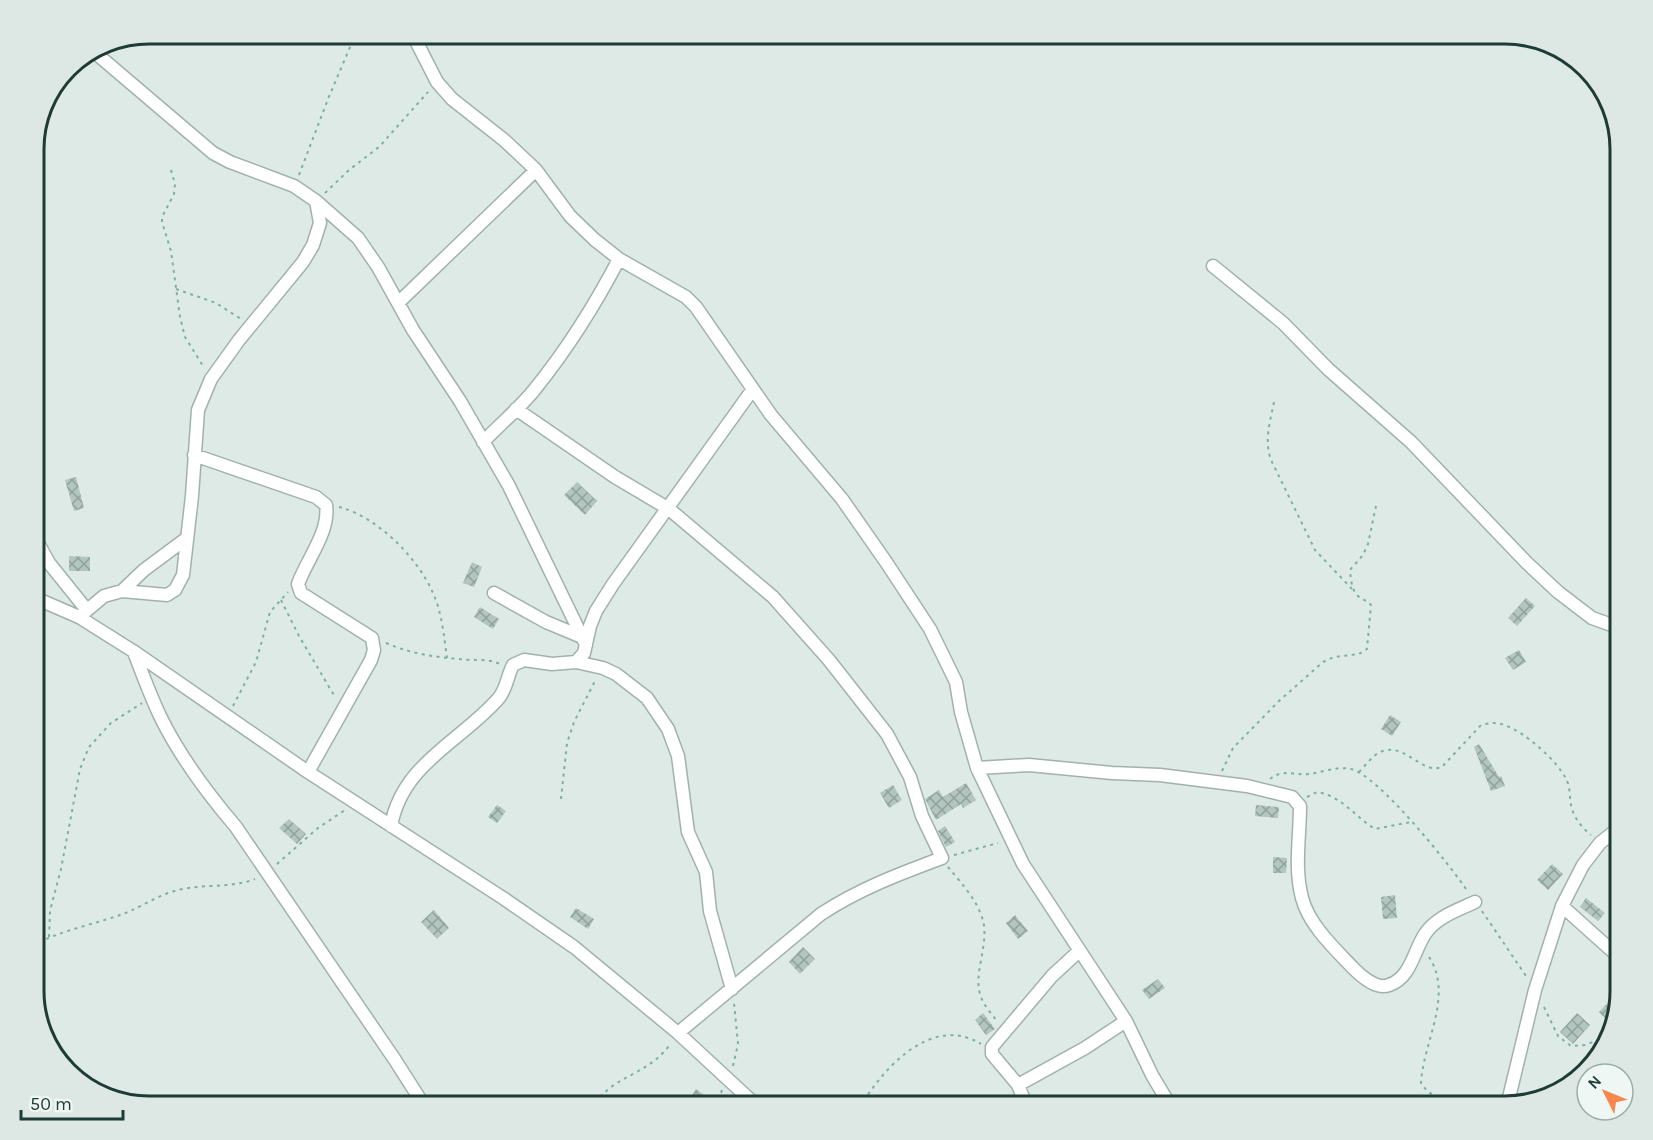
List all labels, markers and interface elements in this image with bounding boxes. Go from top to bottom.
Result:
north arrow [1575,1062,1635,1122]
text: N [1584,1071,1605,1093]
scale bar [21,1083,123,1121]
text: 50 m [30,1093,72,1115]

